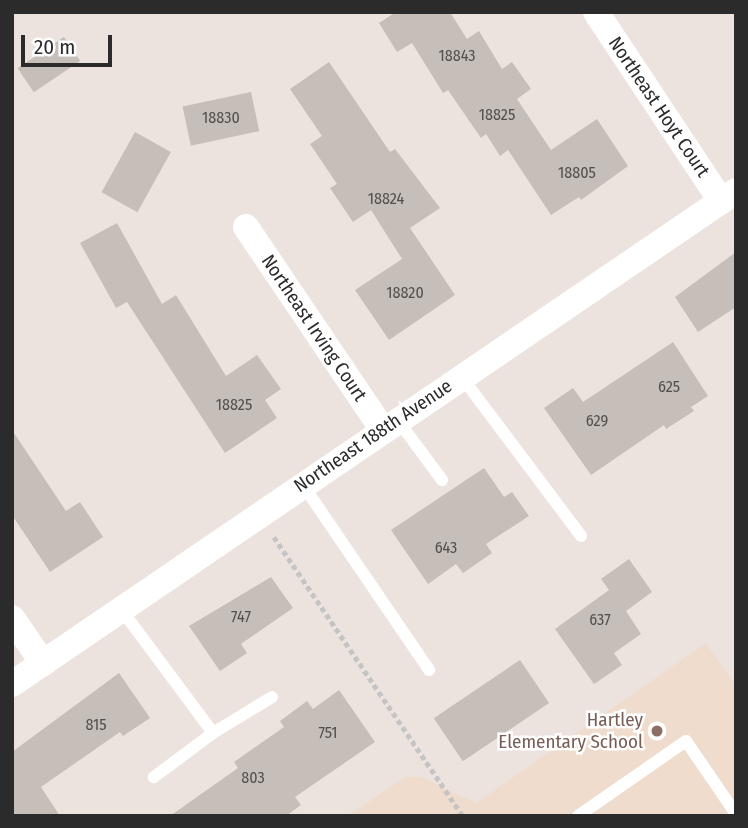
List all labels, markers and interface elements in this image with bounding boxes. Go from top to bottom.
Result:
scale bar [24,21,116,65]
street label: Northeast Hoyt Court [604,33,714,181]
text: 20 m [34,34,75,60]
house number: 18843 [439,46,475,66]
house number: 18825 [479,105,515,125]
house number: 18830 [202,108,240,128]
house number: 18805 [558,163,596,183]
house number: 18824 [368,189,404,209]
street label: Northeast Irving Court [256,250,372,406]
house number: 18820 [386,283,424,303]
street label: Northeast 188th Avenue [290,375,456,497]
house number: 625 [658,377,680,397]
house number: 18825 [216,395,252,415]
house number: 629 [586,411,608,431]
house number: 643 [435,538,457,558]
house number: 747 [231,607,251,627]
house number: 637 [589,610,611,630]
place label: Hartley Elementary School [498,709,643,753]
house number: 815 [85,715,107,735]
house number: 751 [318,723,338,743]
marker: Hartley Elementary School [649,723,665,739]
house number: 803 [241,768,265,788]

